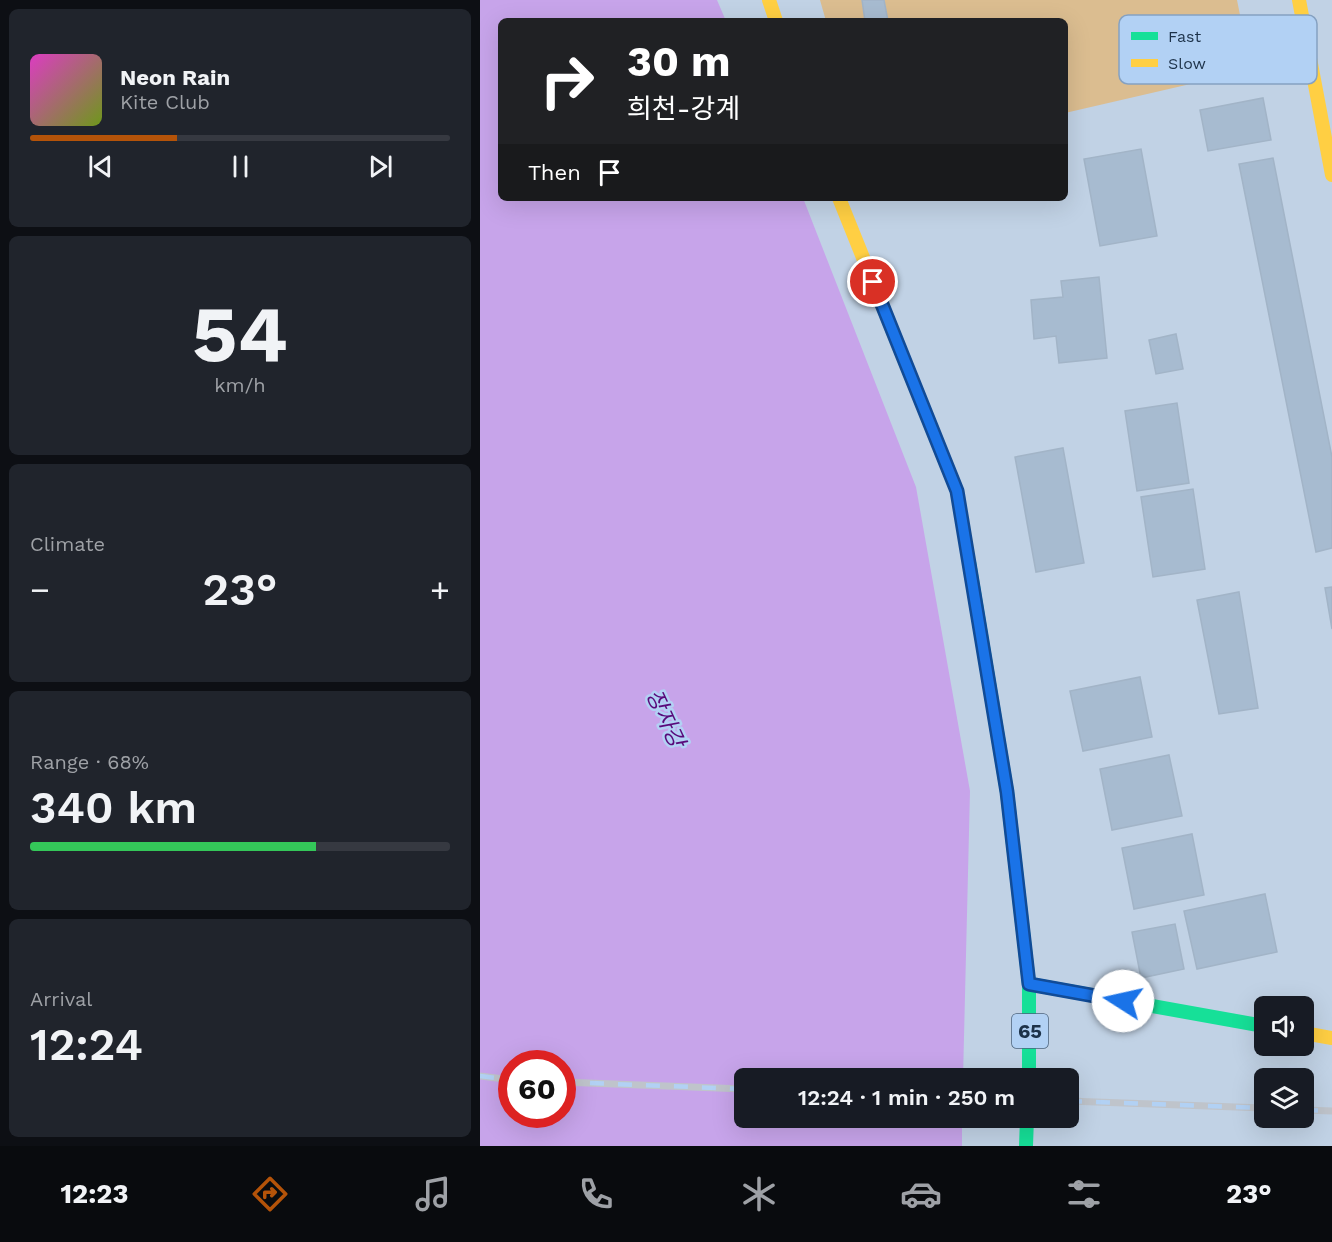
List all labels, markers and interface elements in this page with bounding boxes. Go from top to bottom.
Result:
legend [1119,15,1317,84]
text: Fast [1168,27,1201,46]
text: 30 m [627,37,731,86]
icon: right [528,42,606,120]
text: Slow [1168,54,1206,73]
text: Neon Rain [120,65,230,90]
text: Kite Club [120,90,210,114]
text: 희천-강계 [627,93,740,125]
icon: previous [84,150,117,183]
icon: pause [224,150,257,183]
icon: next [364,150,397,183]
icon: arrive [593,156,626,189]
text: Then [528,160,581,185]
pin [847,256,898,307]
icon: arrive [856,265,889,298]
text: 54 [192,288,288,380]
text: km/h [214,373,266,397]
text: Climate [30,532,105,556]
text: 23° [203,563,277,616]
text: − [30,570,50,609]
text: + [430,570,450,609]
water label: 장자강 [641,685,691,754]
text: Range · 68% [30,750,149,774]
text: 340 km [30,781,197,834]
position arrow [1091,969,1155,1033]
text: Arrival [30,987,92,1011]
map controls [1254,996,1314,1128]
button: sound [1254,996,1314,1056]
road number: 65 [1012,1014,1048,1048]
text: 12:24 [30,1018,143,1071]
speed limit sign: 60 [498,1050,576,1128]
button: layers [1254,1068,1314,1128]
text: 12:24 · 1 min · 250 m [798,1085,1015,1110]
icon: directions [249,1173,291,1215]
icon: music [412,1173,454,1215]
icon: phone [575,1173,617,1215]
icon: climate [738,1173,780,1215]
icon: car [900,1173,942,1215]
icon: filters [1063,1173,1105,1215]
text: 12:23 [60,1178,128,1210]
text: 23° [1226,1178,1272,1210]

